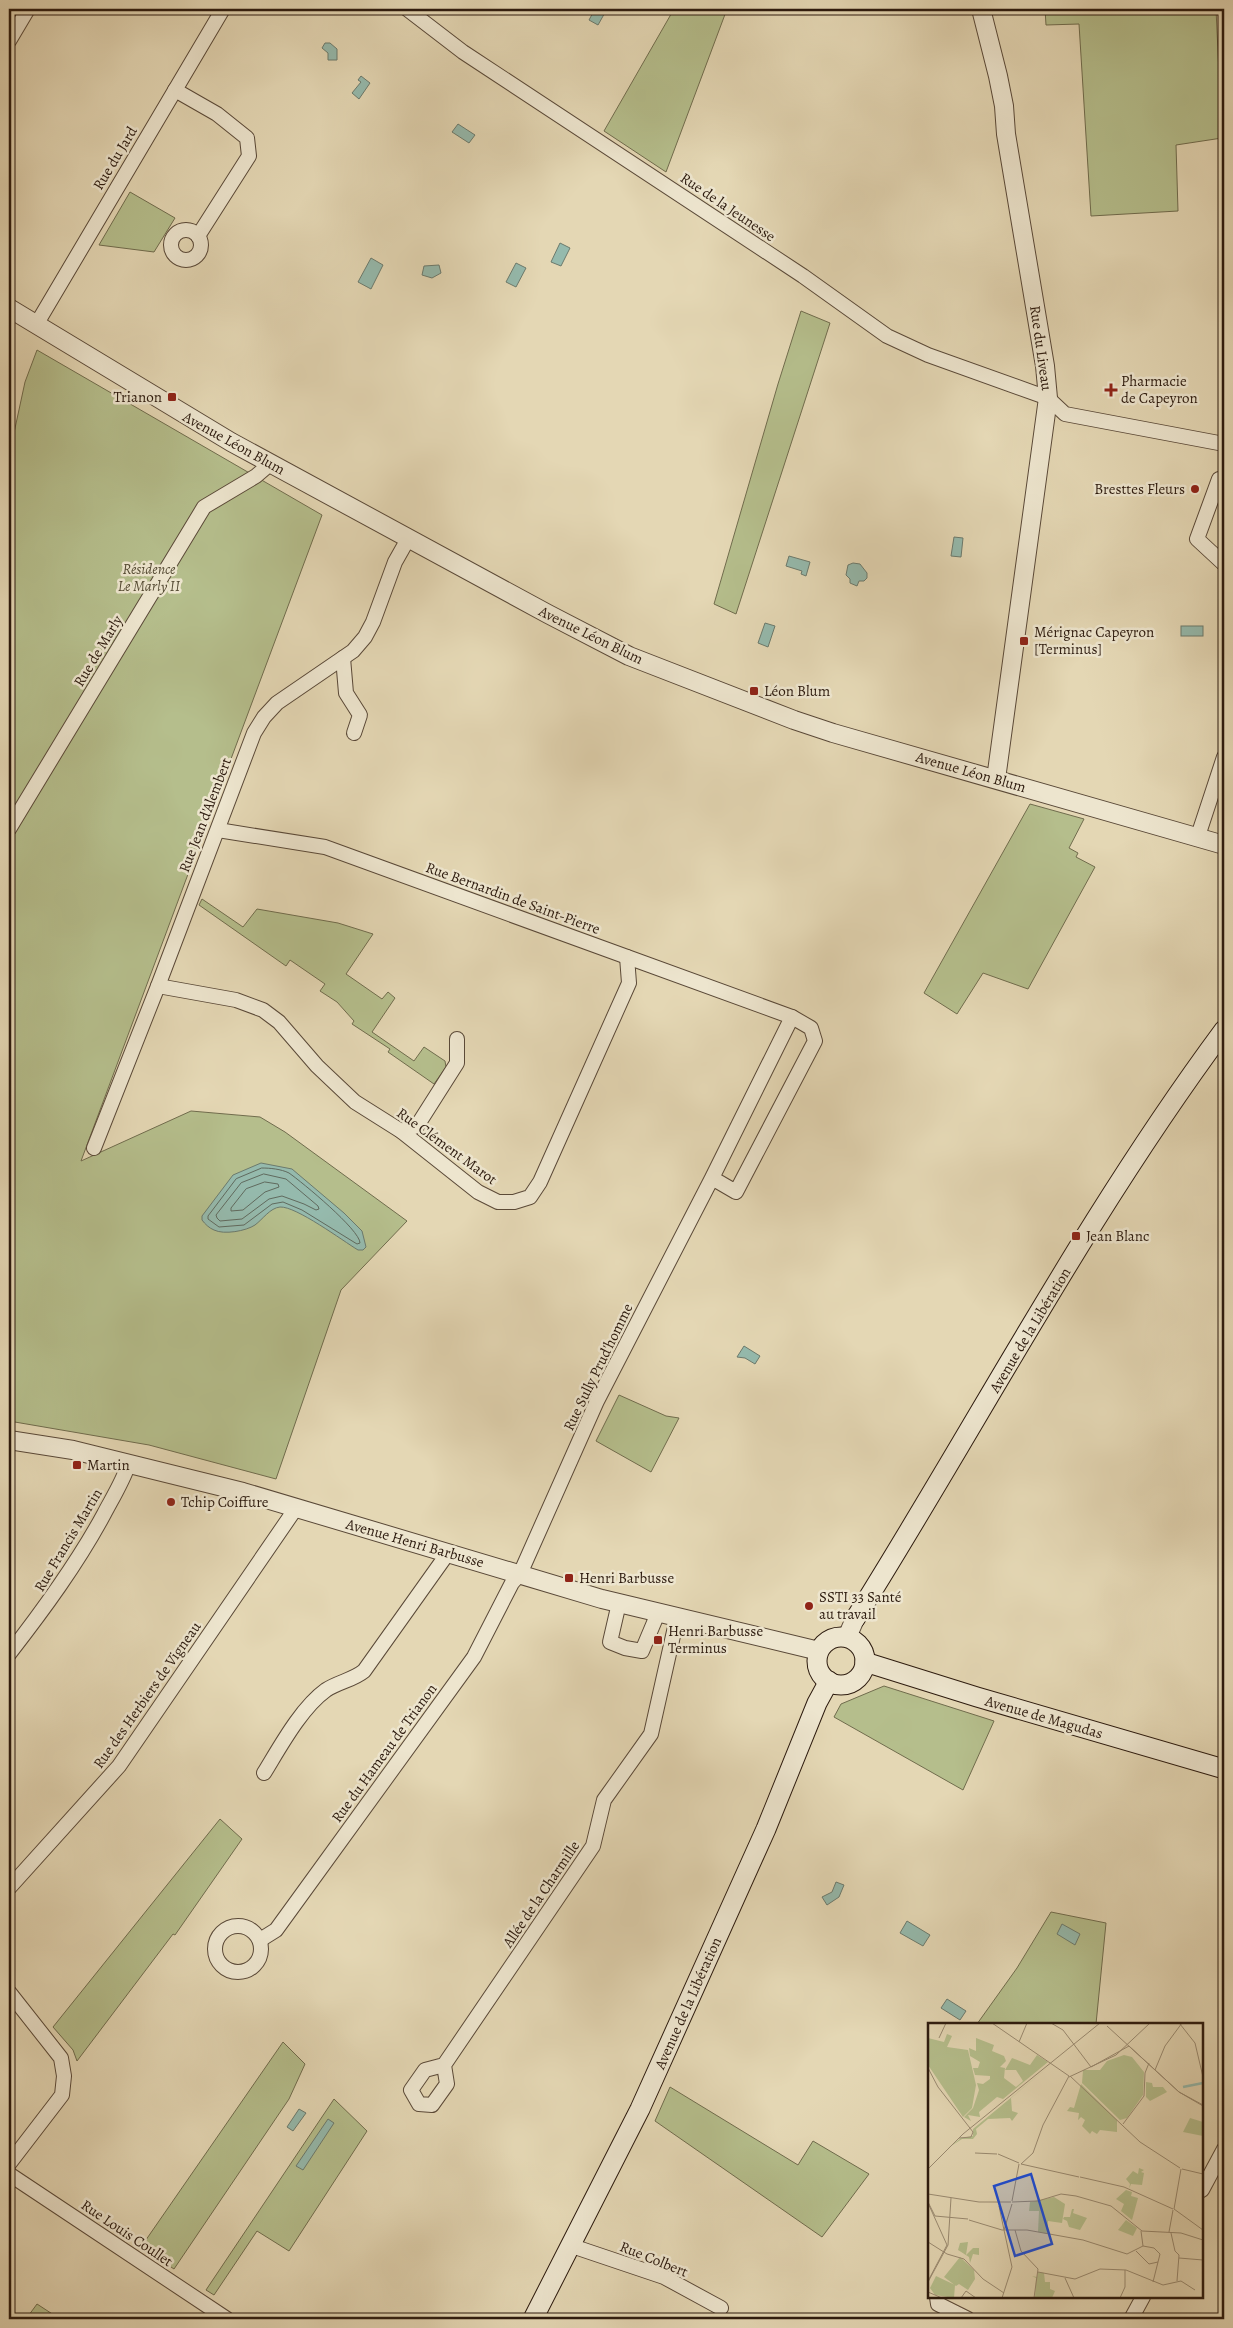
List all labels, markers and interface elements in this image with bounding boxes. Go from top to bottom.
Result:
street label: Rue du Jard [88,122,142,193]
street label: Rue de la Jeunesse [677,168,780,246]
street label: Rue du Liveau [1025,304,1057,393]
place label: Pharmacie de Capeyron [1121,371,1198,408]
marker: Pharmacie de Capeyron [1105,384,1117,396]
place label: Trianon [113,387,162,407]
marker: Trianon [166,391,178,403]
street label: Avenue Léon Blum [178,406,289,480]
place label: Bresttes Fleurs [1094,479,1185,499]
marker: Bresttes Fleurs [1189,483,1201,495]
park label: Résidence Le Marly II [118,559,181,596]
street label: Avenue Léon Blum [535,601,647,669]
street label: Rue de Marly [69,611,127,690]
place label: Mérignac Capeyron [Terminus] [1034,622,1154,659]
marker: Mérignac Capeyron [Terminus] [1018,635,1030,647]
place label: Léon Blum [764,681,831,701]
marker: Léon Blum [748,685,760,697]
street label: Avenue Léon Blum [913,746,1029,797]
street label: Rue Jean d'Alembert [174,755,236,875]
street label: Rue Bernardin de Saint-Pierre [423,857,603,939]
street label: Rue Clément Marot [393,1103,501,1189]
place label: Jean Blanc [1086,1226,1149,1246]
marker: Jean Blanc [1070,1230,1082,1242]
street label: Avenue de la Libération [984,1264,1075,1397]
street label: Rue Sully Prud'homme [558,1300,638,1434]
place label: Martin [87,1455,130,1475]
marker: Martin [71,1459,83,1471]
street label: Rue Francis Martin [29,1485,107,1595]
place label: Tchip Coiffure [181,1492,269,1512]
marker: Tchip Coiffure [165,1496,177,1508]
street label: Avenue Henri Barbusse [343,1513,487,1572]
place label: Henri Barbusse [579,1568,674,1588]
marker: Henri Barbusse [563,1572,575,1584]
place label: SSTI 33 Santé au travail [819,1587,902,1624]
marker: SSTI 33 Santé au travail [803,1600,815,1612]
street label: Rue des Herbiers de Vigneau [89,1617,206,1772]
place label: Henri Barbusse Terminus [668,1621,763,1658]
marker: Henri Barbusse Terminus [652,1634,664,1646]
street label: Rue du Hameau de Trianon [327,1679,441,1827]
street label: Avenue de Magudas [982,1690,1105,1743]
street label: Allée de la Charmille [497,1837,584,1952]
street label: Avenue de la Libération [649,1934,726,2073]
inset map [928,2023,1203,2298]
street label: Rue Louis Coullet [77,2195,177,2271]
street label: Rue Colbert [617,2236,691,2282]

